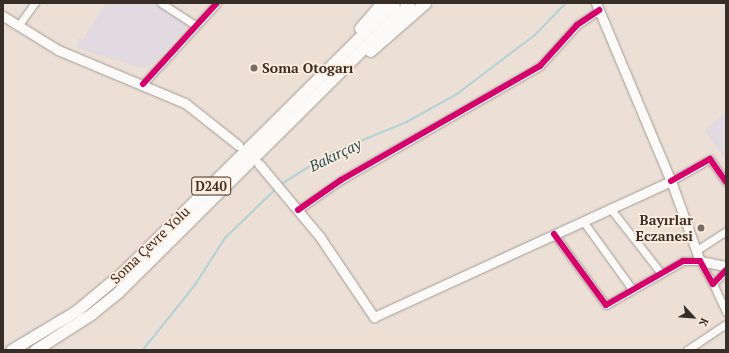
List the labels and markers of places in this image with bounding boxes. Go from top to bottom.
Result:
place label: Soma Otogarı [262,60,353,76]
marker: Soma Otogarı [249,63,259,73]
place label: Bayırlar Eczanesi [635,212,693,244]
marker: Bayırlar Eczanesi [696,223,706,233]

